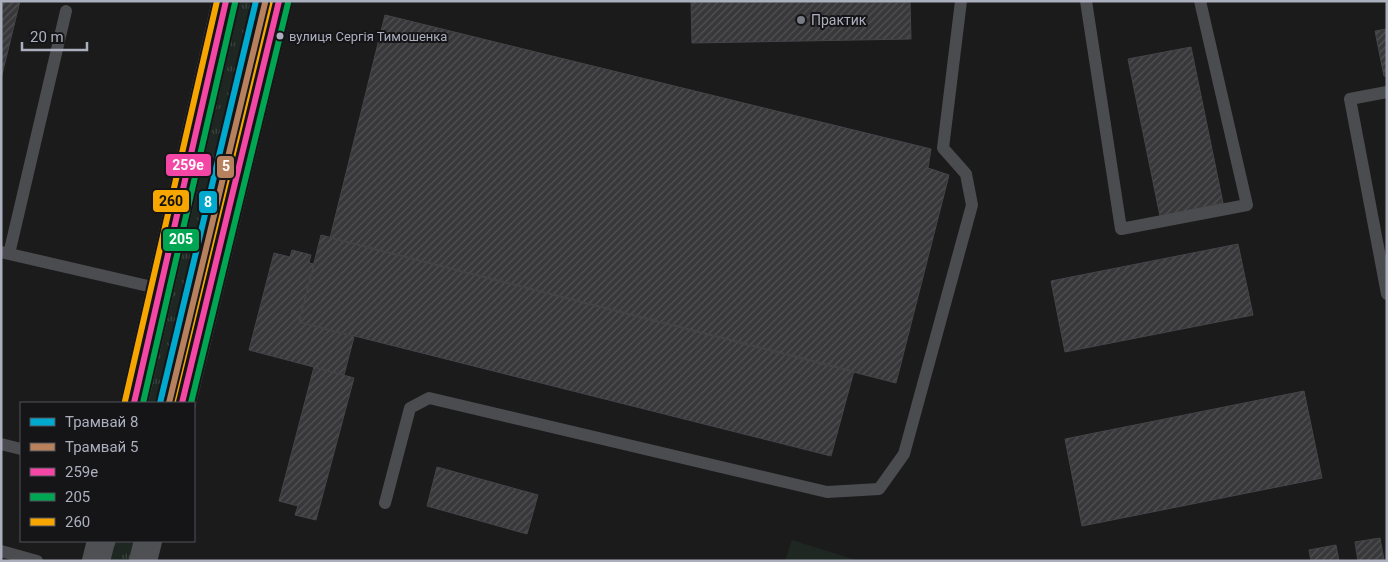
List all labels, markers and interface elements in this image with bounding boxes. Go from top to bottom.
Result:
place label: Практик [811,12,867,28]
marker: Практик [795,14,807,26]
scale bar [22,20,88,52]
text: 20 m [30,28,64,46]
place label: вулиця Сергія Тимошенка [289,29,447,44]
marker: вулиця Сергія Тимошенка [275,31,285,41]
line badge: 259е [165,153,212,177]
line badge: 5 [216,155,235,179]
text: 259е [172,157,204,173]
text: 5 [222,158,230,174]
line badge: 260 [152,189,190,213]
line badge: 8 [198,190,218,214]
text: 260 [159,193,183,209]
text: 8 [204,194,212,210]
line badge: 205 [162,228,200,252]
text: 205 [169,231,193,247]
legend [20,402,195,542]
text: Трамвай 8 [65,413,138,431]
text: Трамвай 5 [65,438,138,456]
text: 259е [65,463,98,481]
text: 205 [65,488,90,506]
text: 260 [65,513,90,531]

